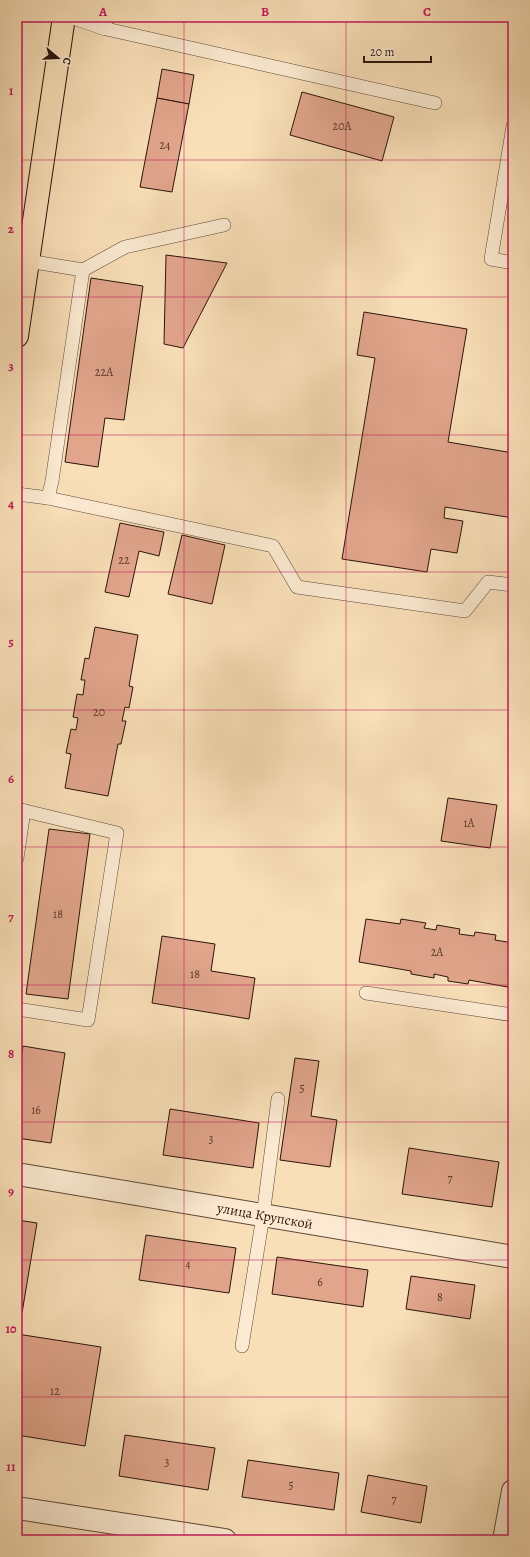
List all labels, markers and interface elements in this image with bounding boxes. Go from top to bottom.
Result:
text: A [98,3,108,20]
text: B [261,3,269,20]
text: C [423,3,431,20]
north arrow [38,38,78,78]
scale bar [364,38,431,64]
text: 20 m [370,44,394,60]
text: С [59,55,75,67]
text: 1 [9,82,14,99]
house number: 20А [332,118,353,134]
house number: 24 [159,137,171,153]
text: 2 [8,220,15,237]
text: 3 [8,357,14,374]
house number: 22А [95,364,114,380]
text: 4 [8,495,14,512]
house number: 22 [118,552,130,568]
text: 5 [8,633,14,650]
house number: 20 [93,704,105,720]
text: 6 [8,770,14,787]
house number: 1А [463,815,476,831]
house number: 18 [53,906,63,922]
text: 7 [8,908,14,925]
house number: 2А [431,944,444,960]
house number: 18 [190,966,200,982]
text: 8 [8,1045,14,1062]
house number: 5 [299,1080,305,1096]
house number: 16 [31,1102,41,1118]
house number: 3 [209,1131,214,1147]
house number: 7 [447,1170,453,1186]
text: 9 [8,1183,14,1200]
street label: улица Крупской [215,1198,314,1234]
house number: 4 [185,1256,191,1272]
house number: 6 [317,1274,323,1290]
house number: 8 [437,1289,443,1305]
text: 10 [5,1320,17,1337]
house number: 12 [50,1383,60,1399]
house number: 3 [165,1454,170,1470]
text: 11 [6,1458,16,1475]
house number: 5 [288,1477,294,1493]
house number: 7 [391,1491,397,1507]

